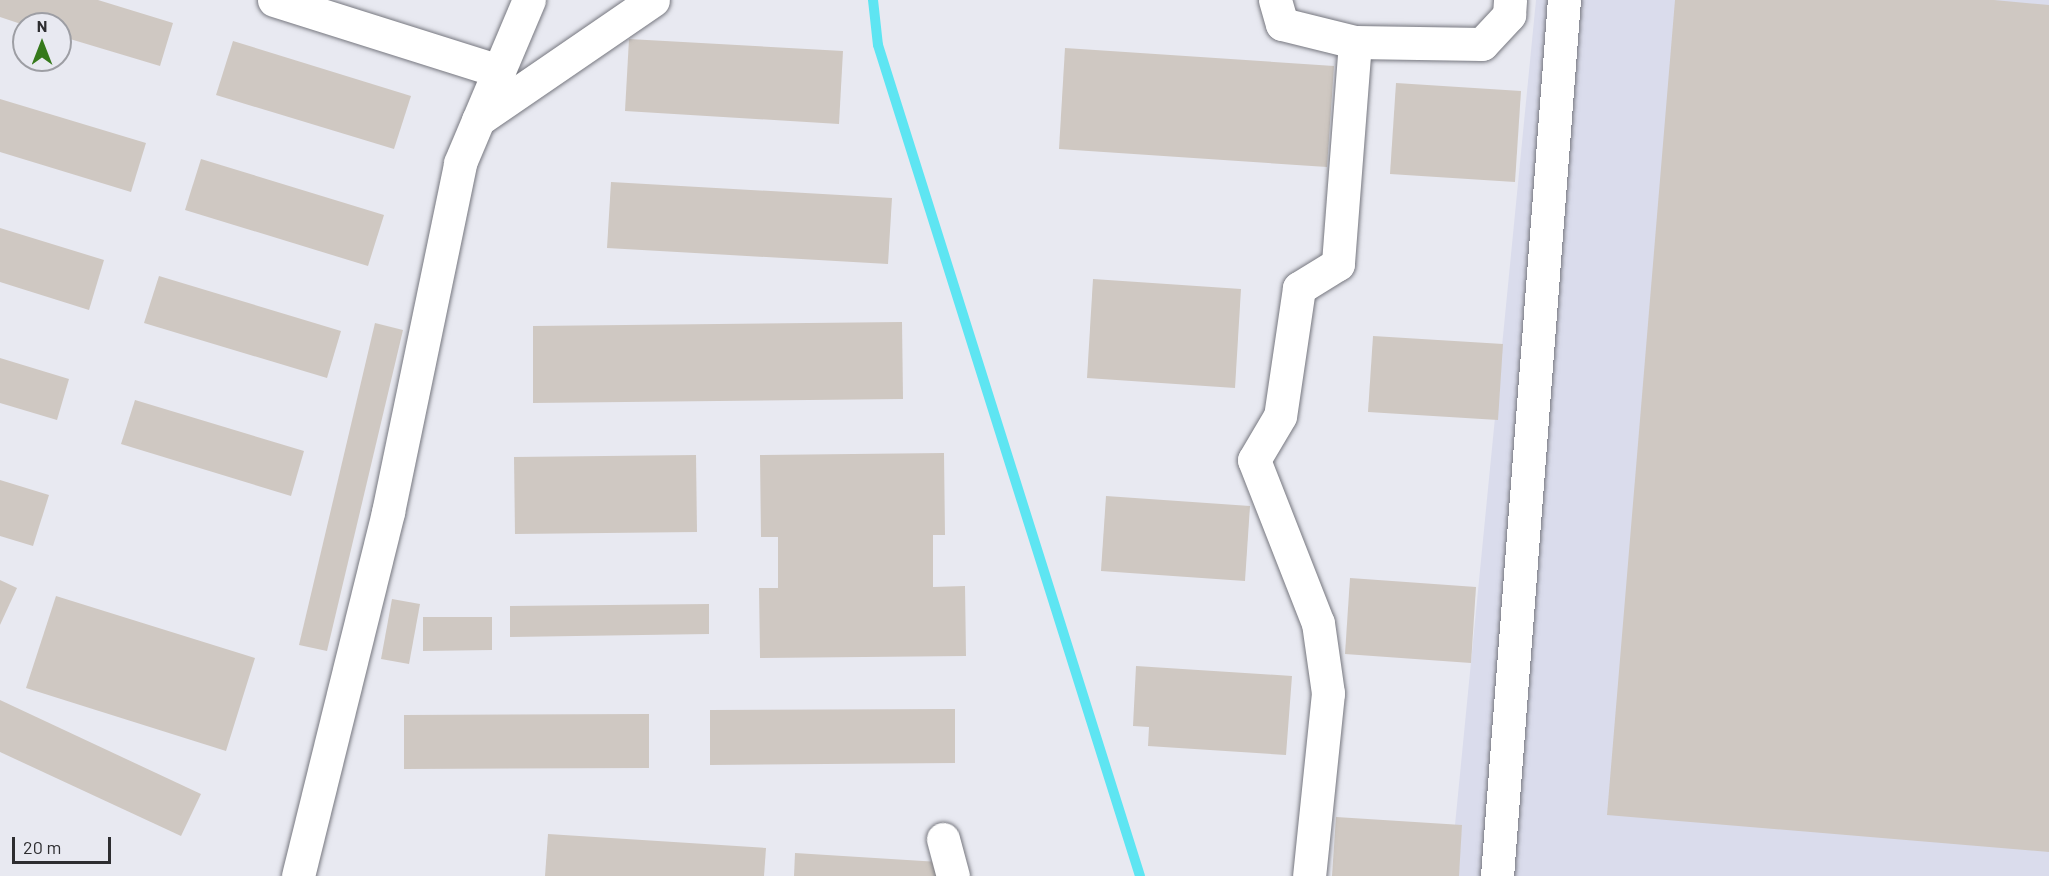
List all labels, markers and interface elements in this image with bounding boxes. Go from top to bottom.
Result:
north arrow [12,12,72,72]
text: N [37,16,47,35]
scale bar [15,825,114,863]
text: 20 m [23,836,61,858]

